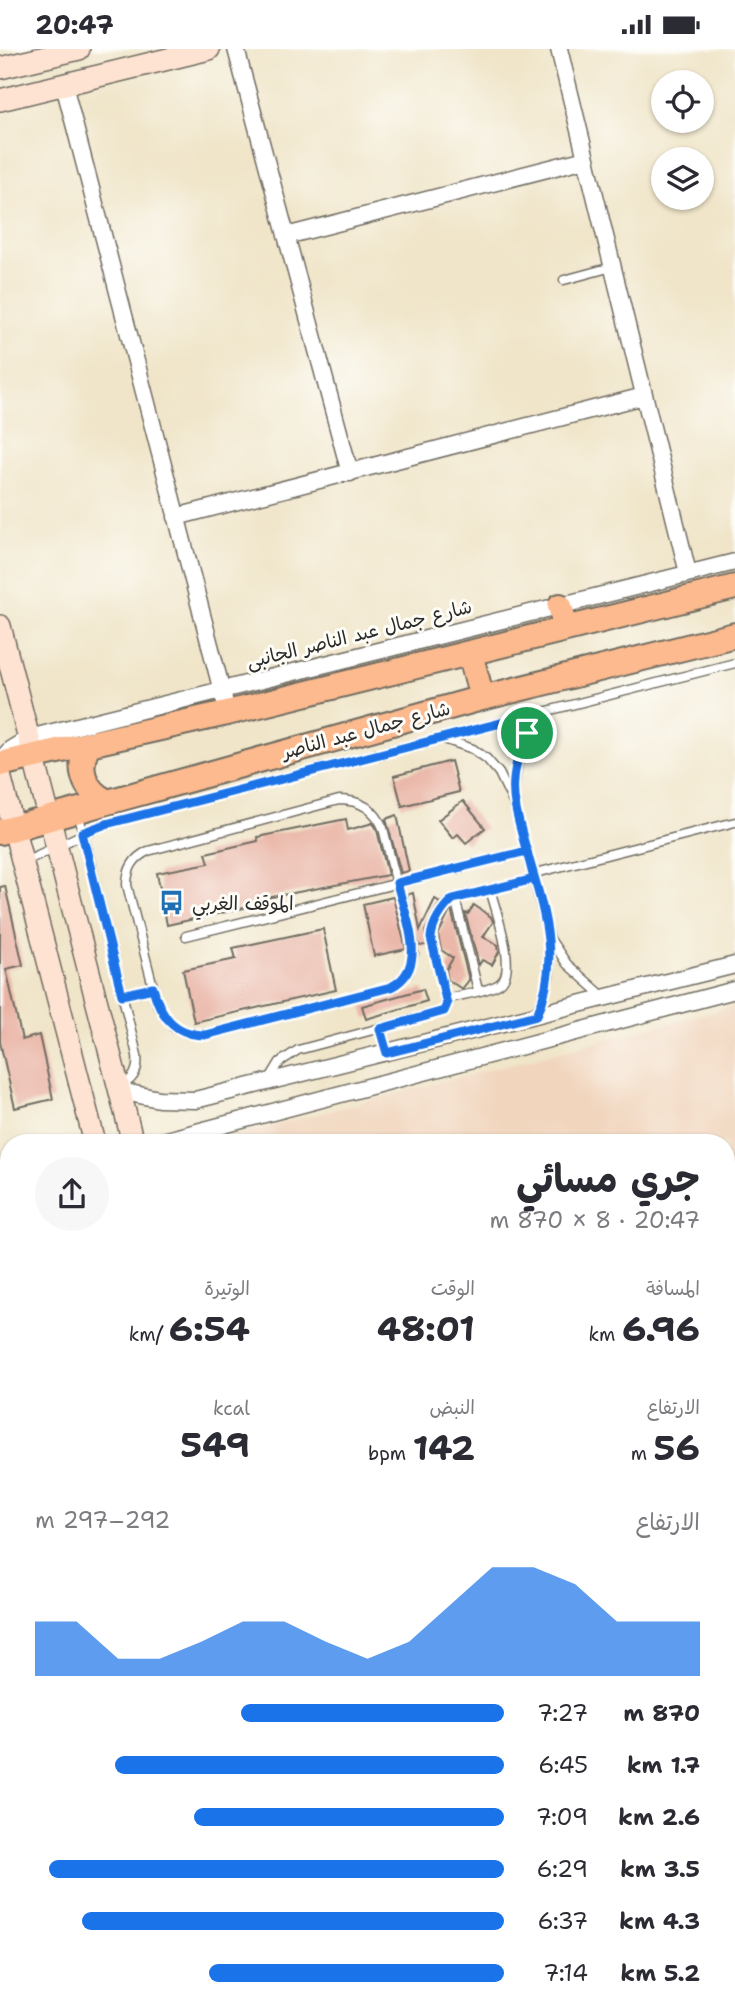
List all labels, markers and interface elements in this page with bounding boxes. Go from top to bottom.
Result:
text: 20:47 [35,7,114,42]
map controls [651,70,714,210]
button: locate [651,70,714,133]
button: layers [651,147,714,210]
street label: شارع جمال عبد الناصر الجانبى [244,594,475,675]
street label: شارع جمال عبد الناصر [277,696,453,766]
pin [497,703,557,763]
icon: arrive [508,714,546,752]
bus stop icon: الموقف الغربي [158,889,186,917]
place label: الموقف الغربي [192,891,294,920]
text: جري مسائي [516,1153,700,1204]
button: share [35,1157,109,1231]
text: 20:47 · 8 × 870 m [489,1205,700,1235]
text: الوتيرة [204,1276,250,1301]
text: الوقت [431,1276,475,1301]
text: المسافة [646,1276,700,1301]
text: 6:54 [169,1305,250,1352]
text: 48:01 [377,1305,475,1352]
text: 6.96 [622,1305,700,1352]
text: /km [129,1322,169,1347]
text: km [589,1322,622,1347]
text: النبض [430,1395,475,1420]
text: الارتفاع [647,1395,700,1420]
text: kcal [213,1396,250,1421]
text: 549 [180,1421,250,1468]
text: 142 [413,1424,475,1471]
text: 56 [654,1424,700,1471]
text: bpm [368,1441,413,1466]
text: m [631,1441,654,1466]
text: 292–297 m [35,1505,170,1535]
text: الارتفاع [636,1507,700,1537]
text: 7:27 [537,1698,588,1728]
text: 870 m [623,1698,700,1728]
text: 6:45 [538,1750,588,1780]
text: 1.7 km [627,1750,700,1780]
text: 7:09 [536,1802,588,1832]
text: 2.6 km [618,1802,700,1832]
text: 6:29 [537,1854,588,1884]
text: 3.5 km [620,1854,700,1884]
text: 6:37 [537,1906,588,1936]
text: 4.3 km [619,1906,700,1936]
text: 7:14 [543,1958,588,1988]
text: 5.2 km [620,1958,700,1988]

